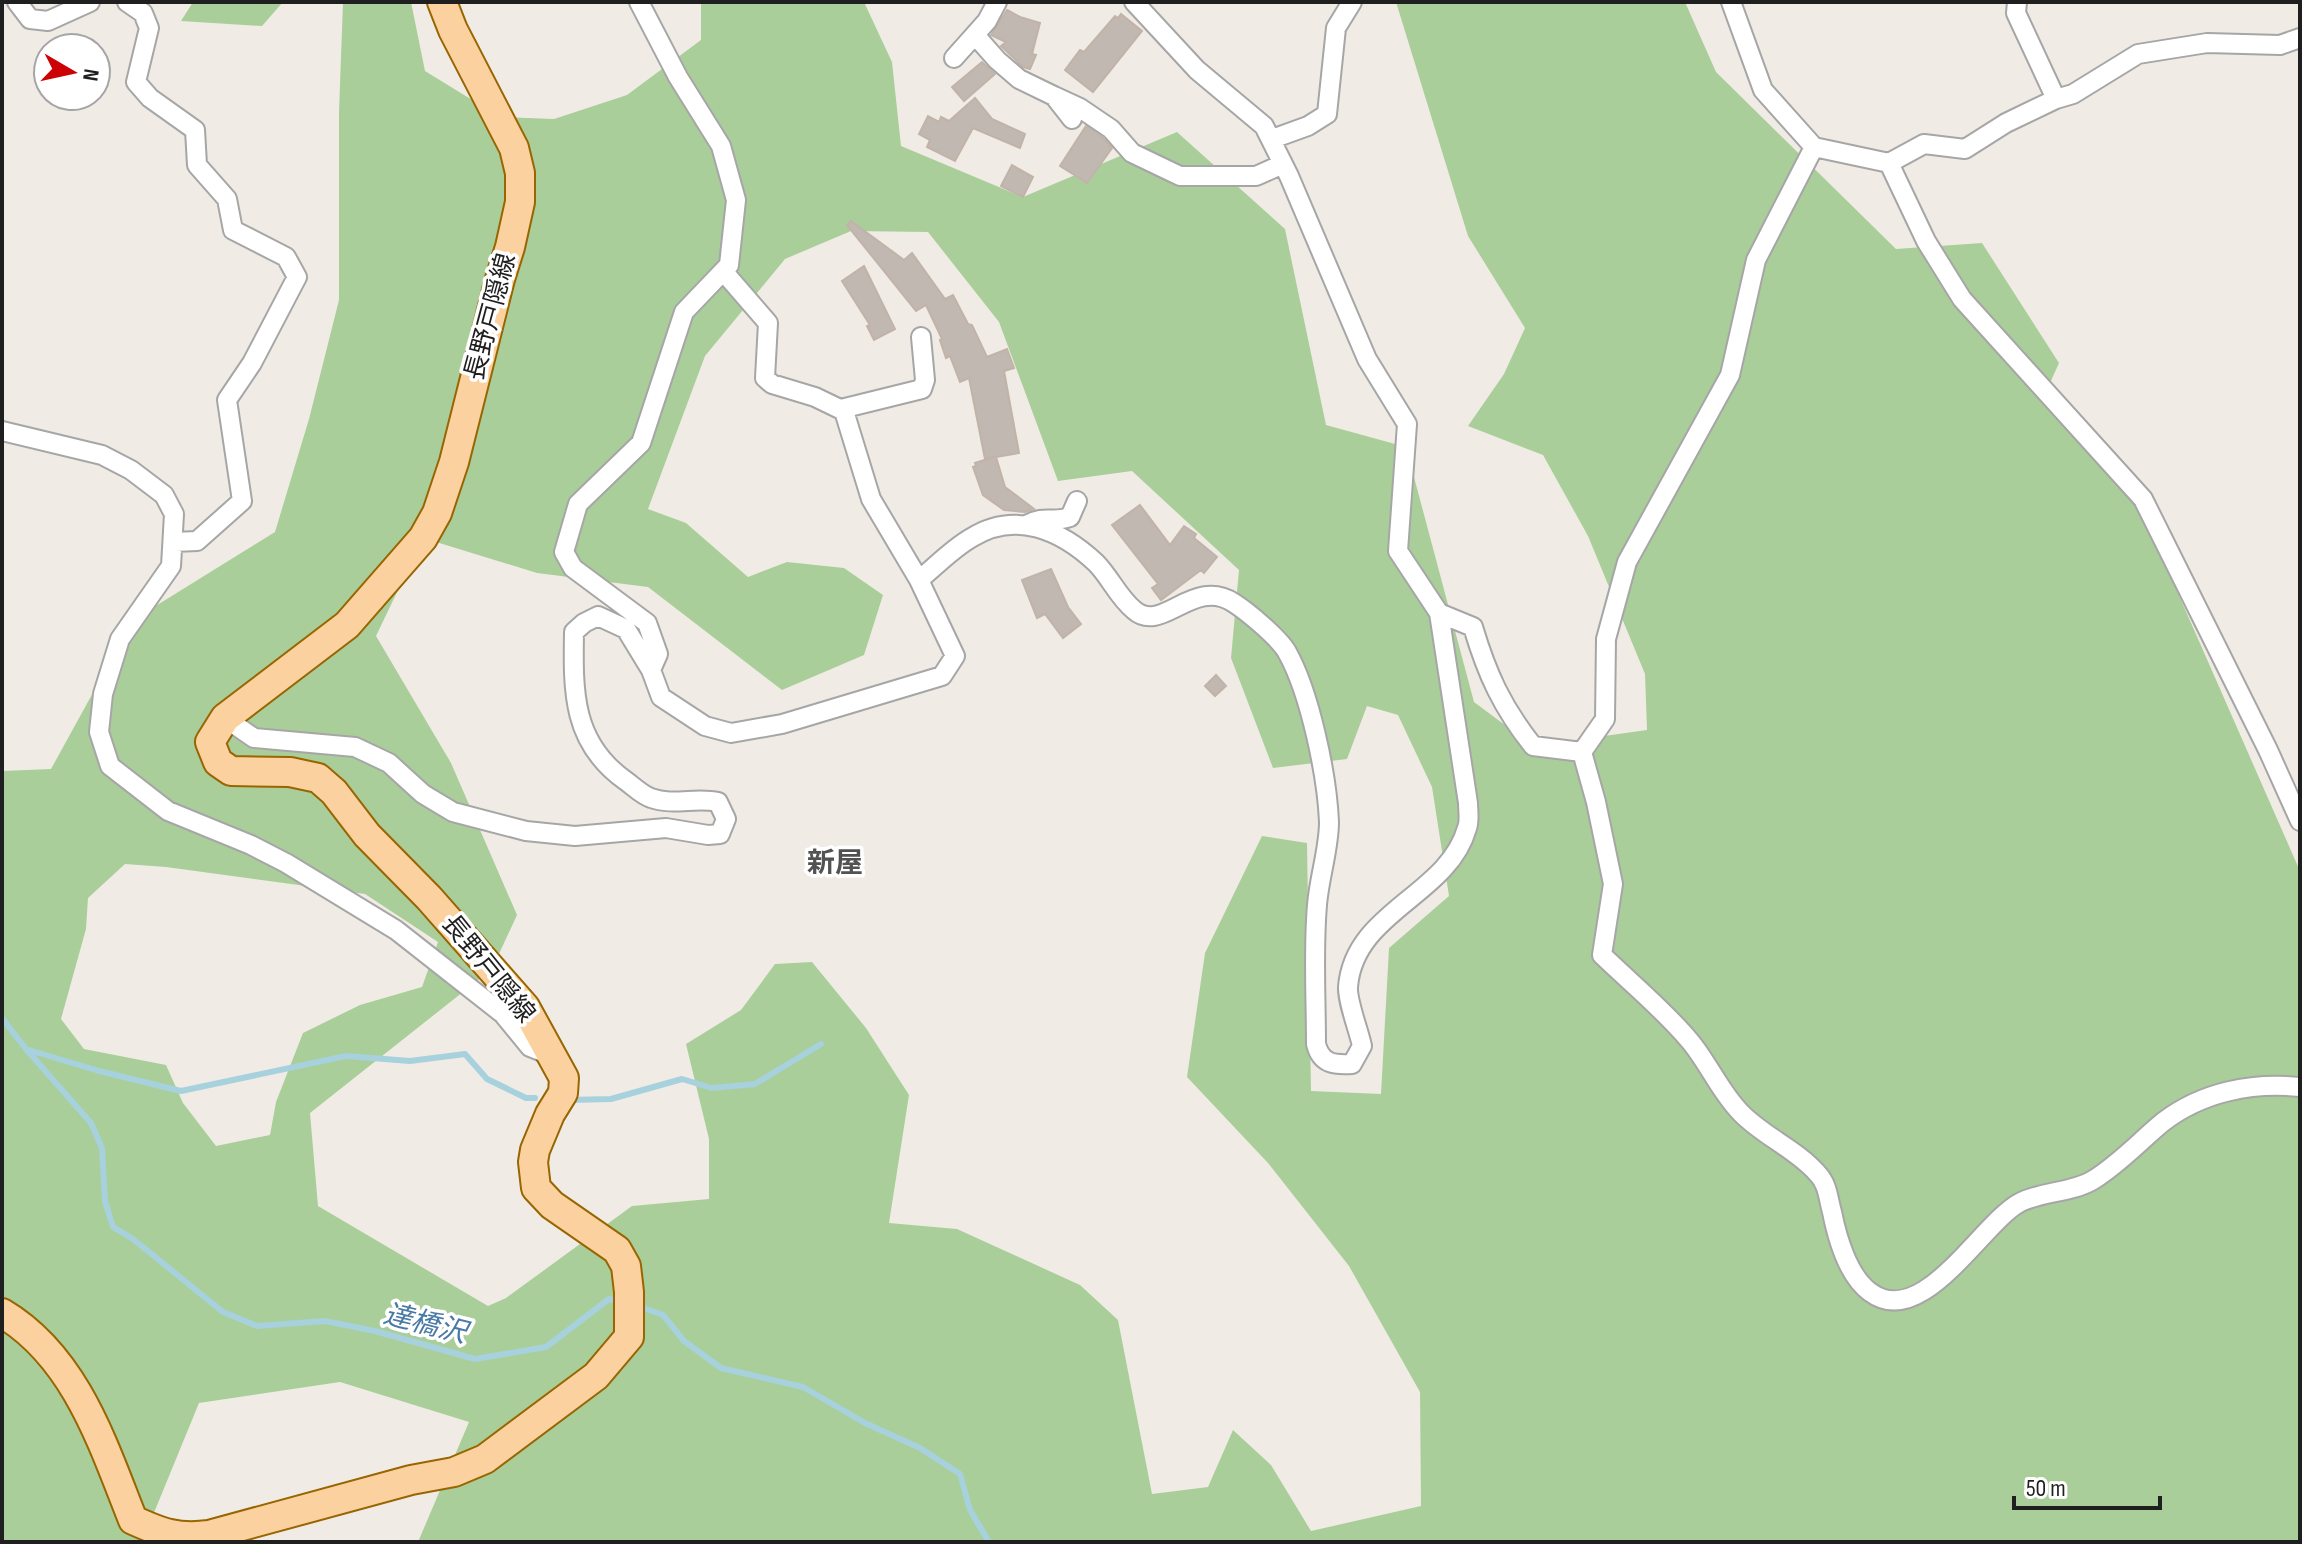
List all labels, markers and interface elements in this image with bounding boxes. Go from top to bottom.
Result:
north arrow [32,32,112,112]
text: N [76,67,105,83]
street label: 長野戸隠線 [459,250,523,384]
district label: 新屋 [807,847,863,880]
street label: 長野戸隠線 [435,909,541,1029]
water label: 達橋沢 [380,1298,474,1351]
scale bar [2014,1460,2160,1510]
text: 50 m [2026,1474,2066,1503]

